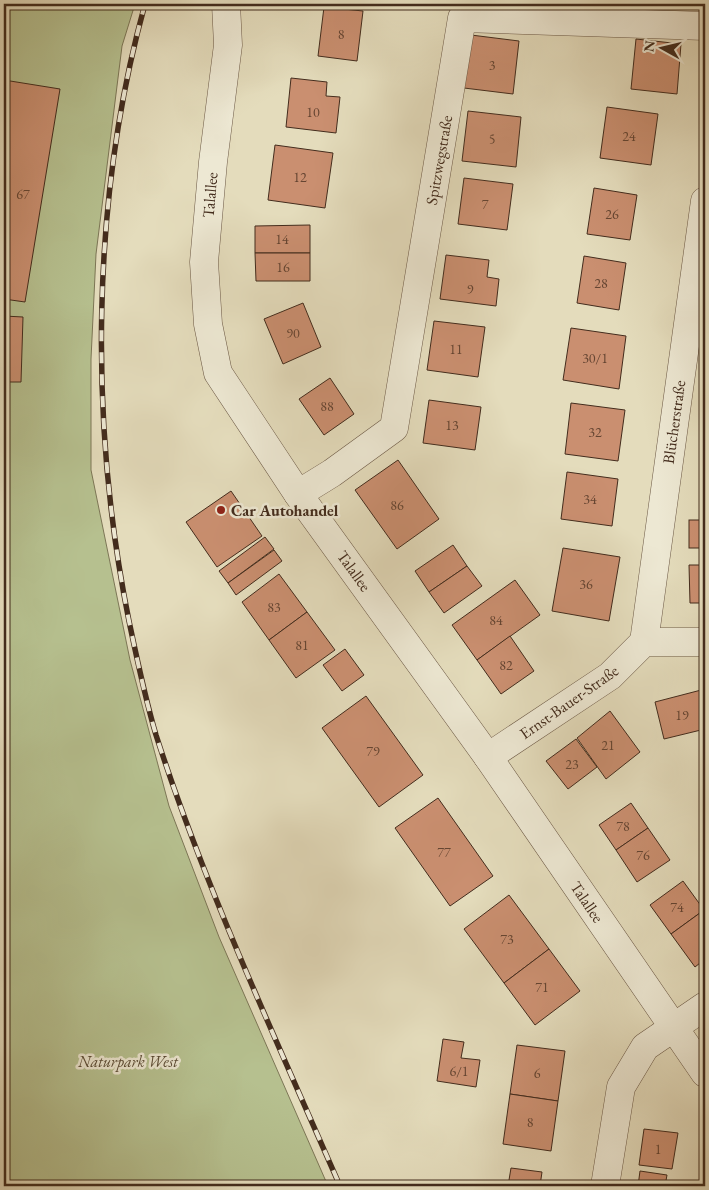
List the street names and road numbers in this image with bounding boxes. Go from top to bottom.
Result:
street label: Spitzwegstraße [421,114,457,206]
street label: Talallee [198,171,222,219]
street label: Blücherstraße [658,379,690,465]
street label: Talallee [332,546,376,596]
street label: Ernst-Bauer-Straße [515,660,623,744]
street label: Talallee [566,877,608,927]

